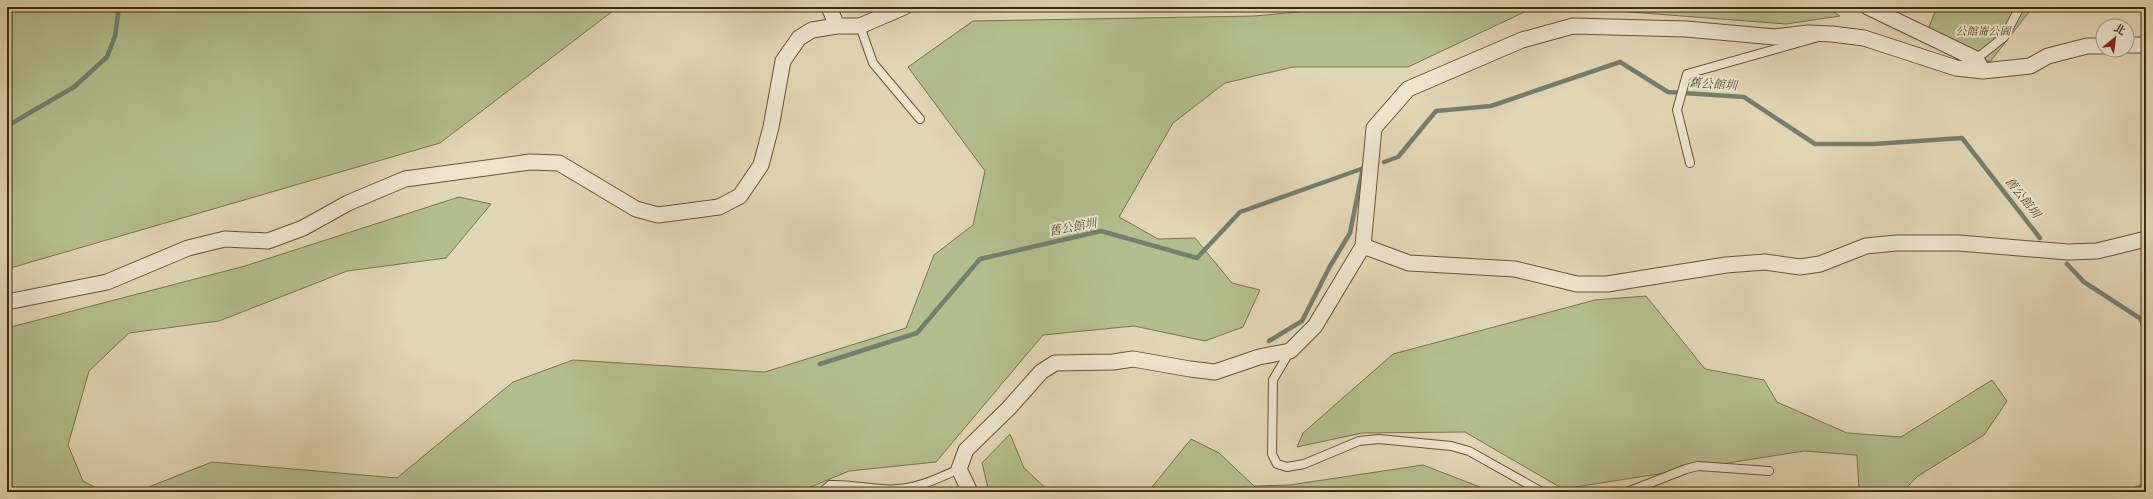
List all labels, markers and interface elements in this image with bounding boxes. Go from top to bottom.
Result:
north arrow [2095,18,2135,58]
text: 北 [2112,21,2128,38]
park label: 公館崙公園 [1956,25,2012,38]
water label: 舊公館圳 [1689,75,1739,93]
water label: 舊公館圳 [2002,174,2044,222]
water label: 舊公館圳 [1048,215,1100,238]

